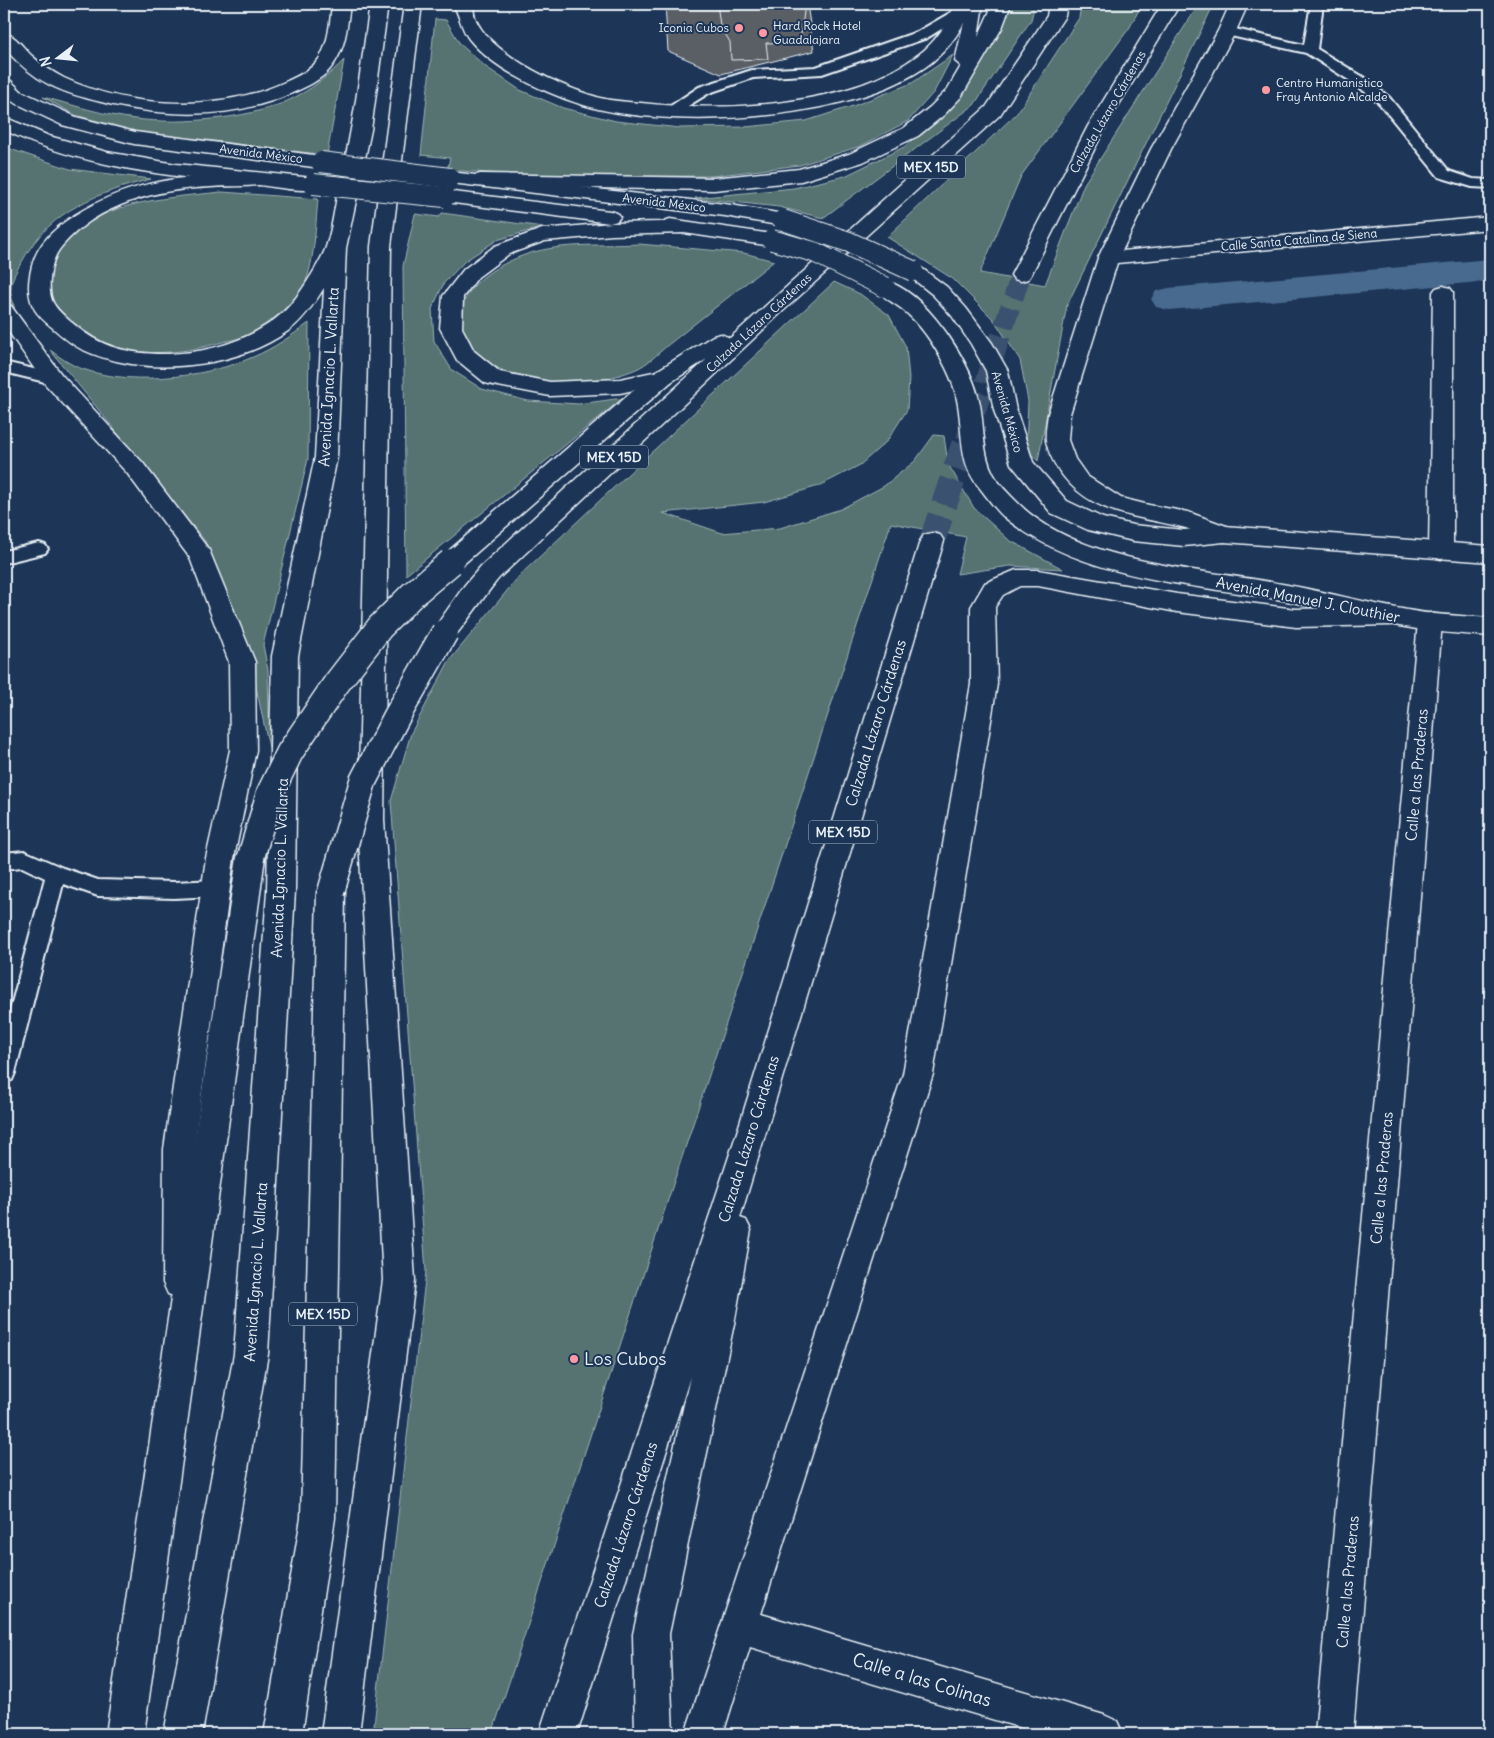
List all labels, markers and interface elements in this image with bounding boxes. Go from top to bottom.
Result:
place label: Hard Rock Hotel Guadalajara [773,18,861,47]
place label: Iconia Cubos [658,20,729,35]
marker: Iconia Cubos [733,22,745,34]
marker: Hard Rock Hotel Guadalajara [757,27,769,39]
north arrow [32,32,82,82]
street label: Calzada Lázaro Cárdenas [1066,48,1149,176]
text: N [36,54,55,69]
place label: Centro Humanistico Fray Antonio Alcalde [1276,75,1388,104]
marker: Centro Humanistico Fray Antonio Alcalde [1260,84,1272,96]
street label: Avenida México [219,141,304,166]
road number: MEX 15D [897,156,965,178]
street label: Avenida México [622,190,707,215]
street label: Calle Santa Catalina de Siena [1220,225,1378,254]
street label: Calzada Lázaro Cárdenas [703,270,815,375]
street label: Avenida Ignacio L. Vallarta [314,286,343,467]
street label: Avenida México [989,370,1026,454]
road number: MEX 15D [580,446,648,468]
street label: Avenida Manuel J. Clouthier [1215,572,1402,627]
street label: Calzada Lázaro Cárdenas [841,637,910,809]
street label: Calle a las Praderas [1401,708,1432,842]
street label: Avenida Ignacio L. Vallarta [267,777,292,958]
road number: MEX 15D [809,820,877,844]
street label: Calzada Lázaro Cárdenas [714,1053,783,1225]
street label: Calle a las Praderas [1366,1111,1397,1245]
street label: Avenida Ignacio L. Vallarta [240,1181,271,1362]
road number: MEX 15D [289,1302,357,1326]
place label: Los Cubos [584,1347,667,1370]
marker: Los Cubos [568,1353,580,1365]
street label: Calzada Lázaro Cárdenas [590,1439,661,1610]
street label: Calle a las Praderas [1332,1515,1363,1649]
street label: Calle a las Colinas [850,1647,994,1712]

